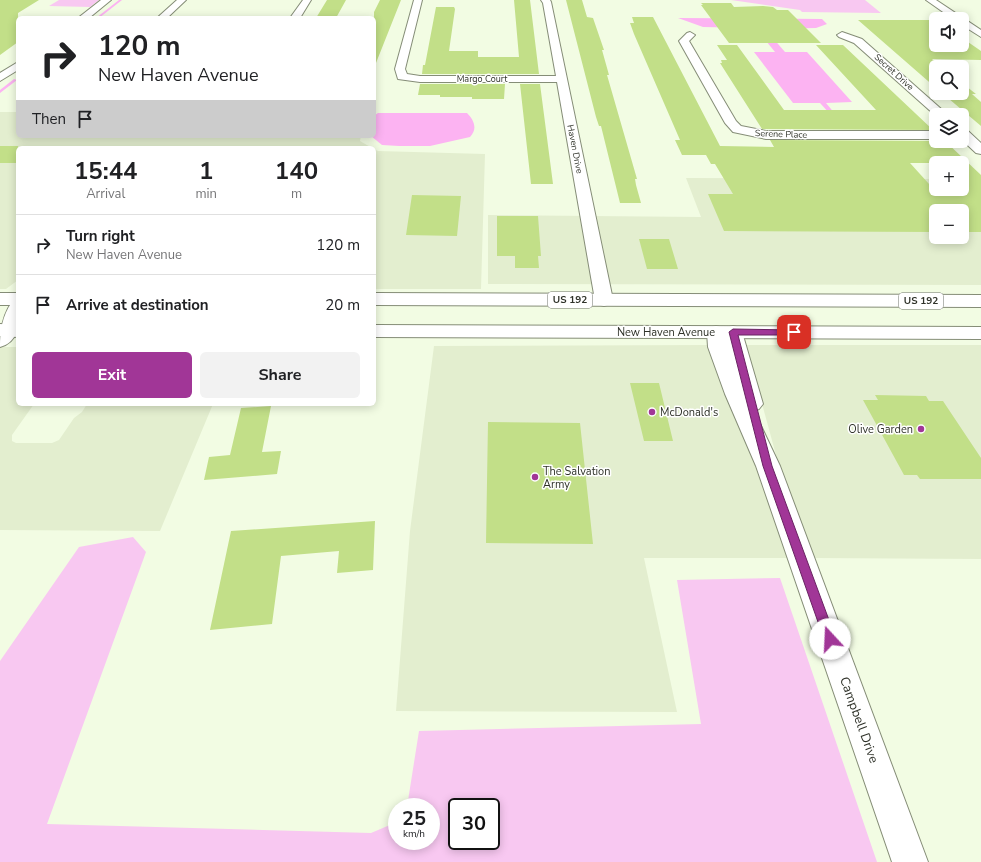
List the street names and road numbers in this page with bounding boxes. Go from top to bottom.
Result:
street label: Secret Drive [872,51,916,93]
street label: Margo Court [457,73,508,85]
street label: Haven Drive [564,123,586,175]
street label: Serene Place [755,127,808,141]
road number: US 192 [548,292,592,308]
road number: US 192 [899,293,943,309]
street label: New Haven Avenue [617,325,715,340]
street label: Campbell Drive [835,674,883,766]

